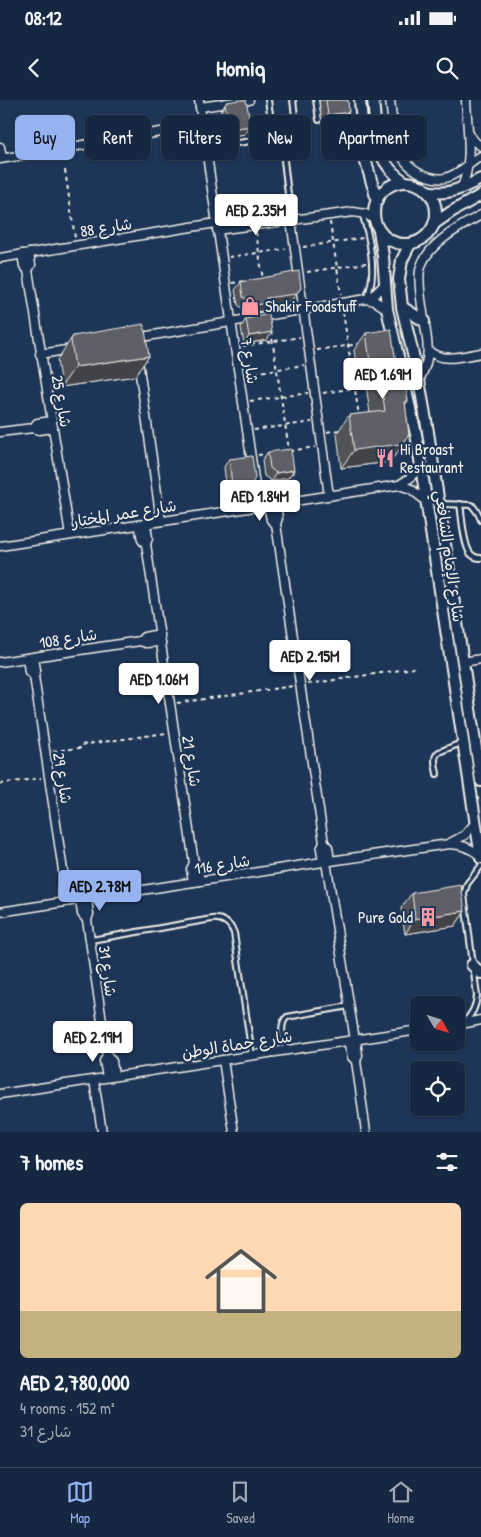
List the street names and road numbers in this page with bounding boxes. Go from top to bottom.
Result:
street label: شارع 88 [79,212,134,243]
street label: شارع 7 [235,336,264,386]
street label: شارع 25 [46,373,77,429]
street label: شارع الإمام الشافعي [426,489,470,624]
street label: شارع عمر المختار [68,494,178,533]
street label: شارع 108 [38,623,99,654]
street label: شارع 21 [176,734,207,788]
street label: شارع 29 [47,751,78,805]
street label: شارع 116 [192,849,252,880]
street label: شارع 31 [93,944,122,998]
street label: شارع حماة الوطن [180,1024,294,1065]

